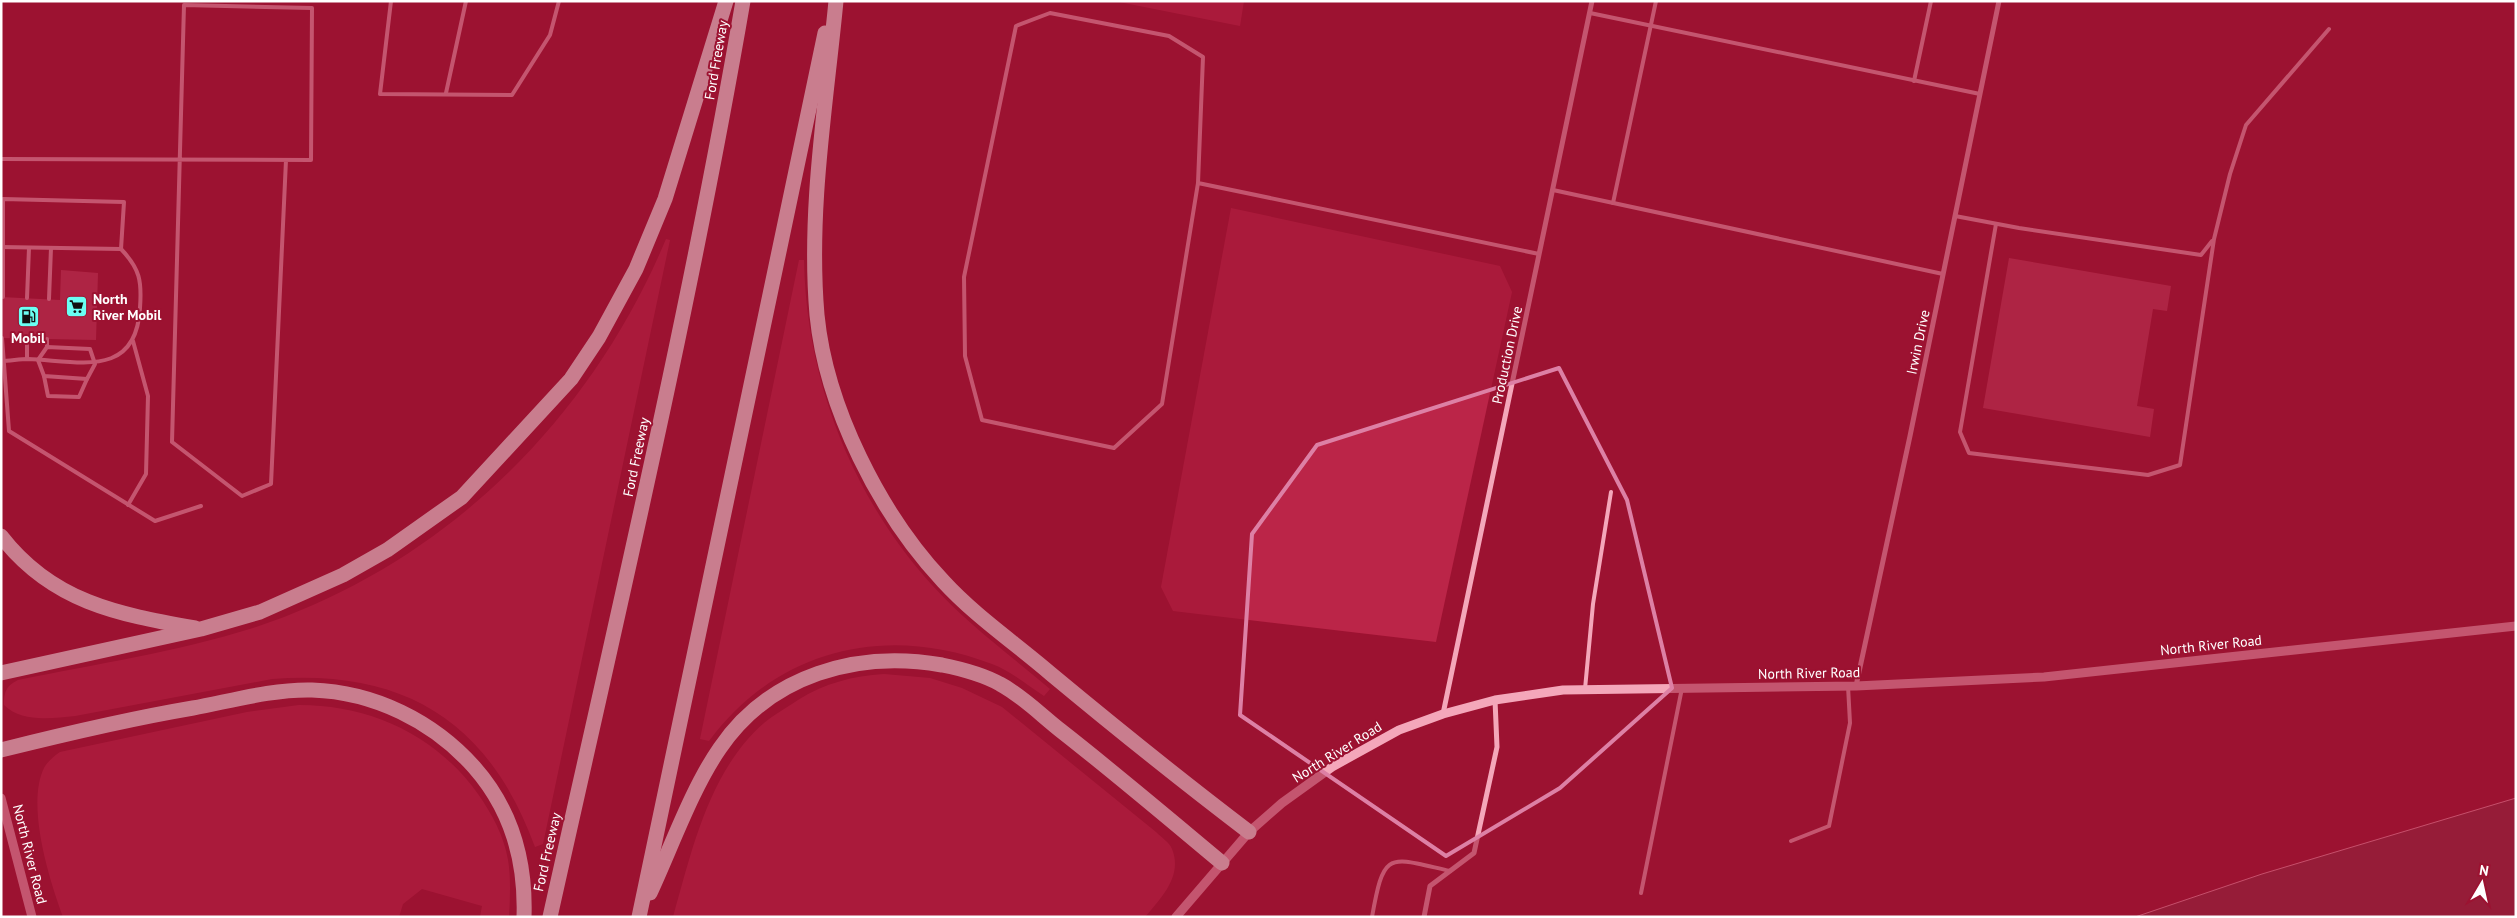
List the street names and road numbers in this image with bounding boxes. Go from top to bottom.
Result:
street label: Ford Freeway [700,18,732,101]
street label: Production Drive [1488,304,1526,406]
street label: Irwin Drive [1902,308,1934,376]
street label: Ford Freeway [619,415,653,498]
street label: North River Road [2159,631,2263,659]
street label: North River Road [1758,663,1860,683]
street label: North River Road [1289,717,1385,787]
street label: North River Road [9,802,51,906]
street label: Ford Freeway [529,810,565,893]

